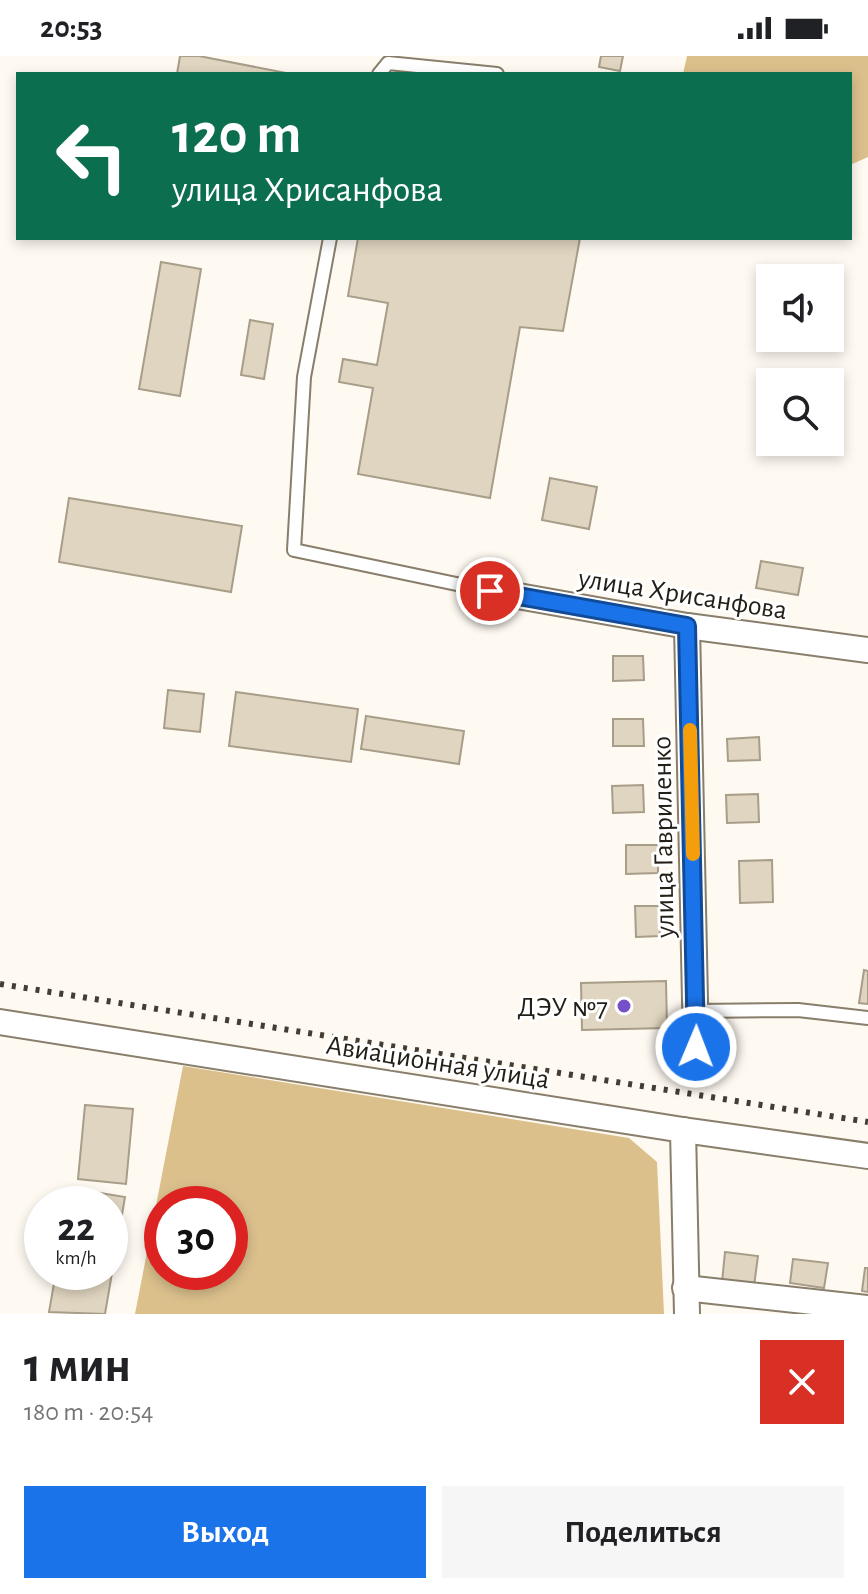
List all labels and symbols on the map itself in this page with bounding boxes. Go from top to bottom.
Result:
pin [456,557,524,625]
street label: улица Хрисанфова [575,565,789,625]
street label: улица Гавриленко [648,736,680,939]
place label: ДЭУ №7 [518,994,608,1022]
marker: ДЭУ №7 [615,997,633,1015]
position arrow [654,1005,738,1089]
street label: Авиационная улица [324,1031,552,1094]
speed limit sign: 30 [144,1186,248,1290]

